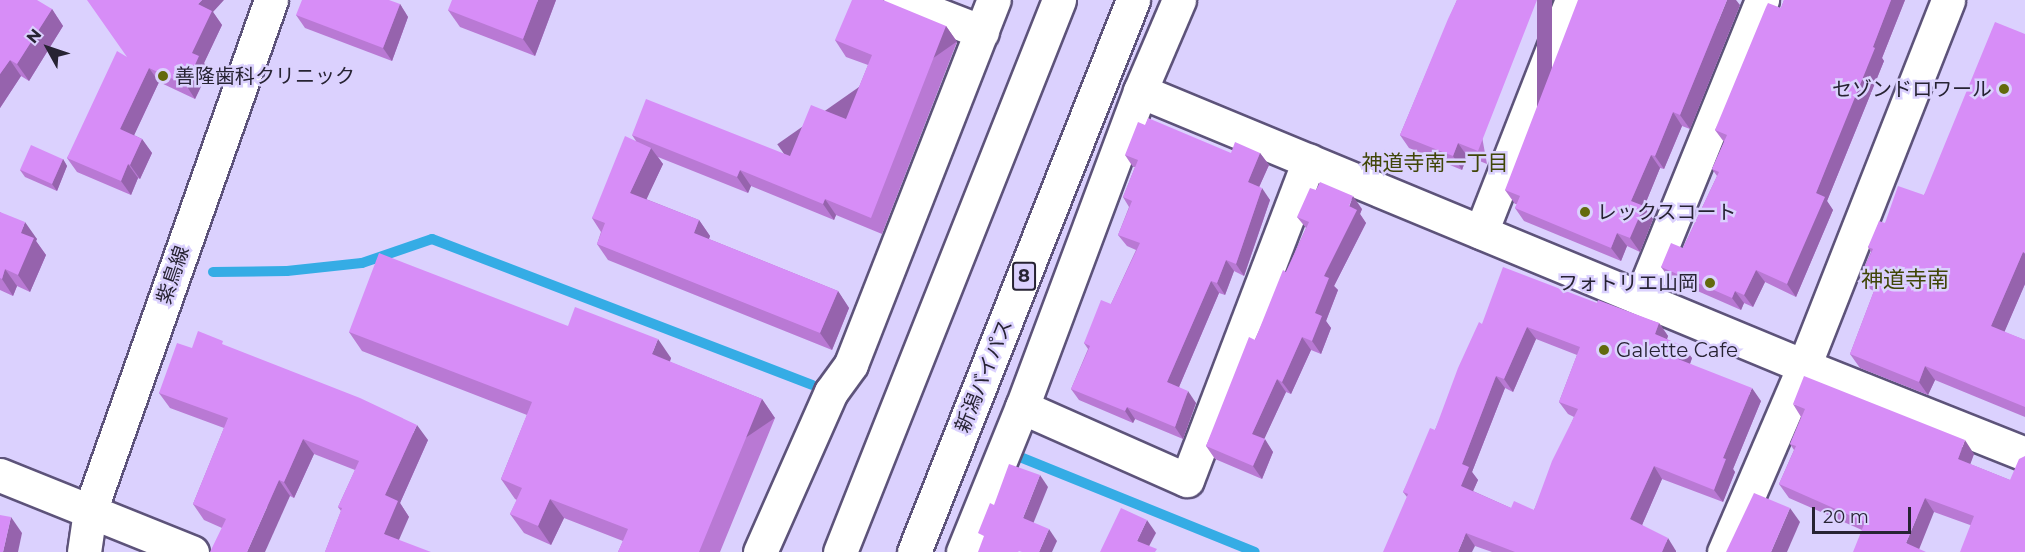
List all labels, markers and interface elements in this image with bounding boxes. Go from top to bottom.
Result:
north arrow [18,18,78,78]
text: N [22,25,45,47]
place label: 善隆歯科クリニック [175,64,355,88]
marker: 善隆歯科クリニック [156,69,170,83]
place label: セゾンドロワール [1832,77,1992,101]
marker: セゾンドロワール [1997,82,2011,96]
district label: 神道寺南一丁目 [1362,150,1508,176]
place label: レックスコート [1597,200,1737,224]
marker: レックスコート [1578,205,1592,219]
street label: 紫鳥線 [152,243,194,307]
road number: 8 [1012,261,1036,291]
district label: 神道寺南 [1861,267,1949,293]
place label: フォトリエ山岡 [1558,271,1698,295]
marker: フォトリエ山岡 [1703,276,1717,290]
street label: 新潟バイパス [950,316,1018,436]
place label: Galette Cafe [1616,338,1738,362]
marker: Galette Cafe [1597,343,1611,357]
scale bar [1815,495,1914,533]
text: 20 m [1823,506,1869,528]

